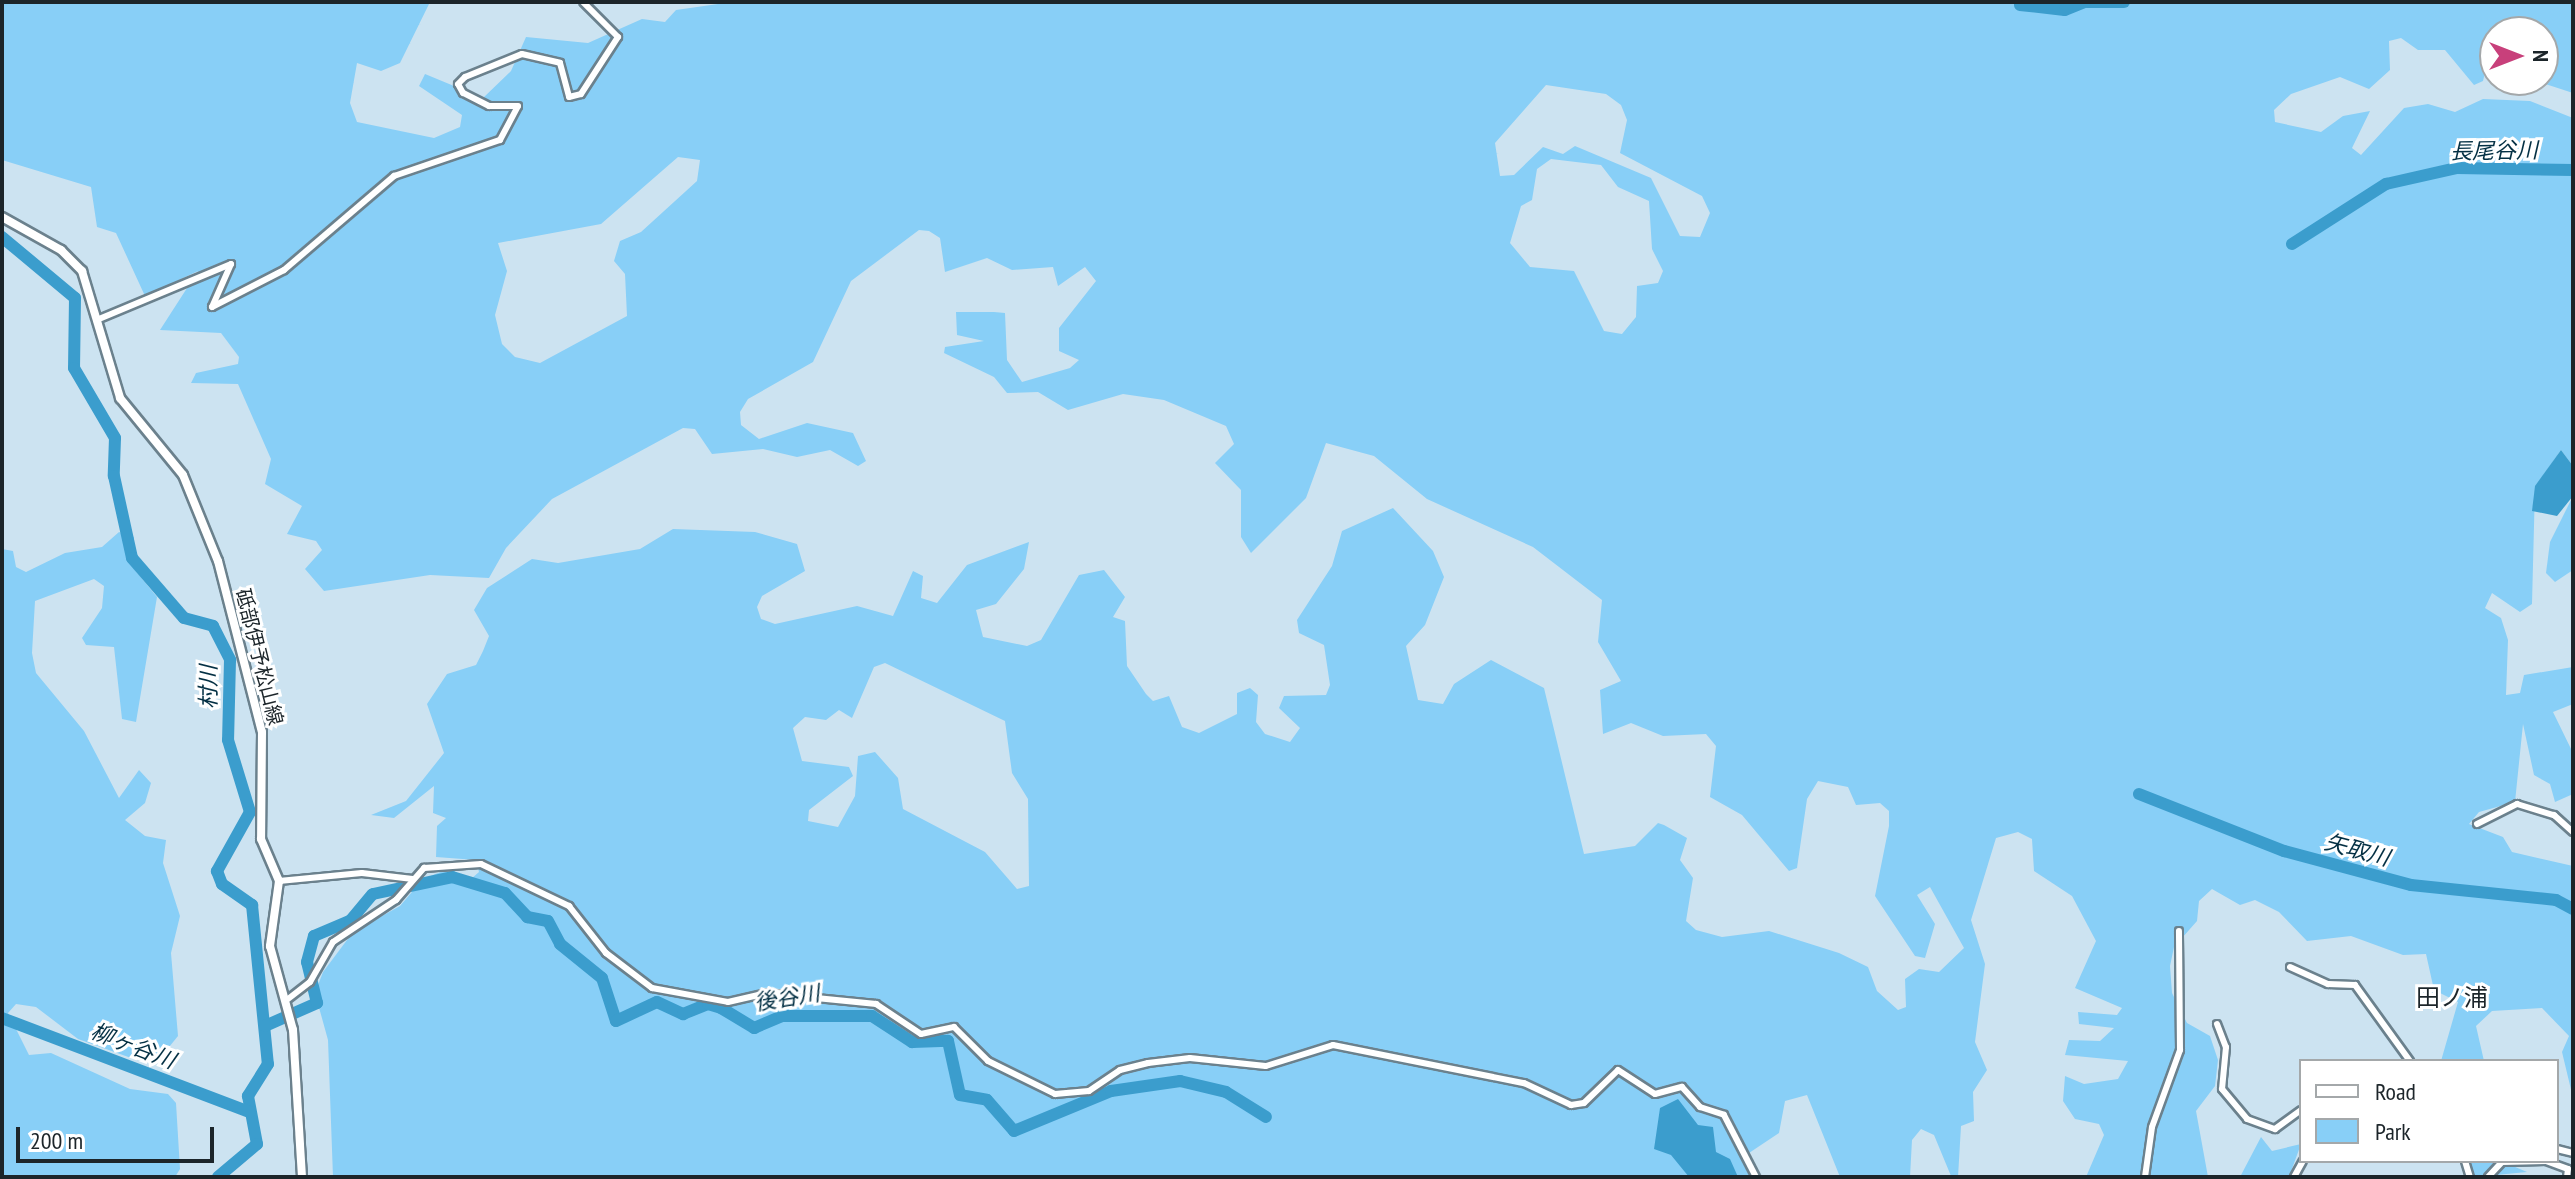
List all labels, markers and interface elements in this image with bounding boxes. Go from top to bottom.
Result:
north arrow [2479,16,2559,96]
text: N [2527,50,2555,62]
water label: 長尾谷川 [2450,137,2538,165]
street label: 砥部伊予松山線 [230,586,288,728]
water label: 村川 [196,665,222,709]
water label: 矢取川 [2322,829,2392,871]
water label: 後谷川 [752,980,822,1016]
district label: 田ノ浦 [2416,984,2488,1012]
water label: 柳ヶ谷川 [87,1018,179,1074]
legend [2299,1059,2559,1163]
text: Road [2375,1076,2416,1107]
scale bar [20,1111,218,1161]
text: Park [2375,1116,2411,1147]
text: 200 m [30,1125,83,1156]

